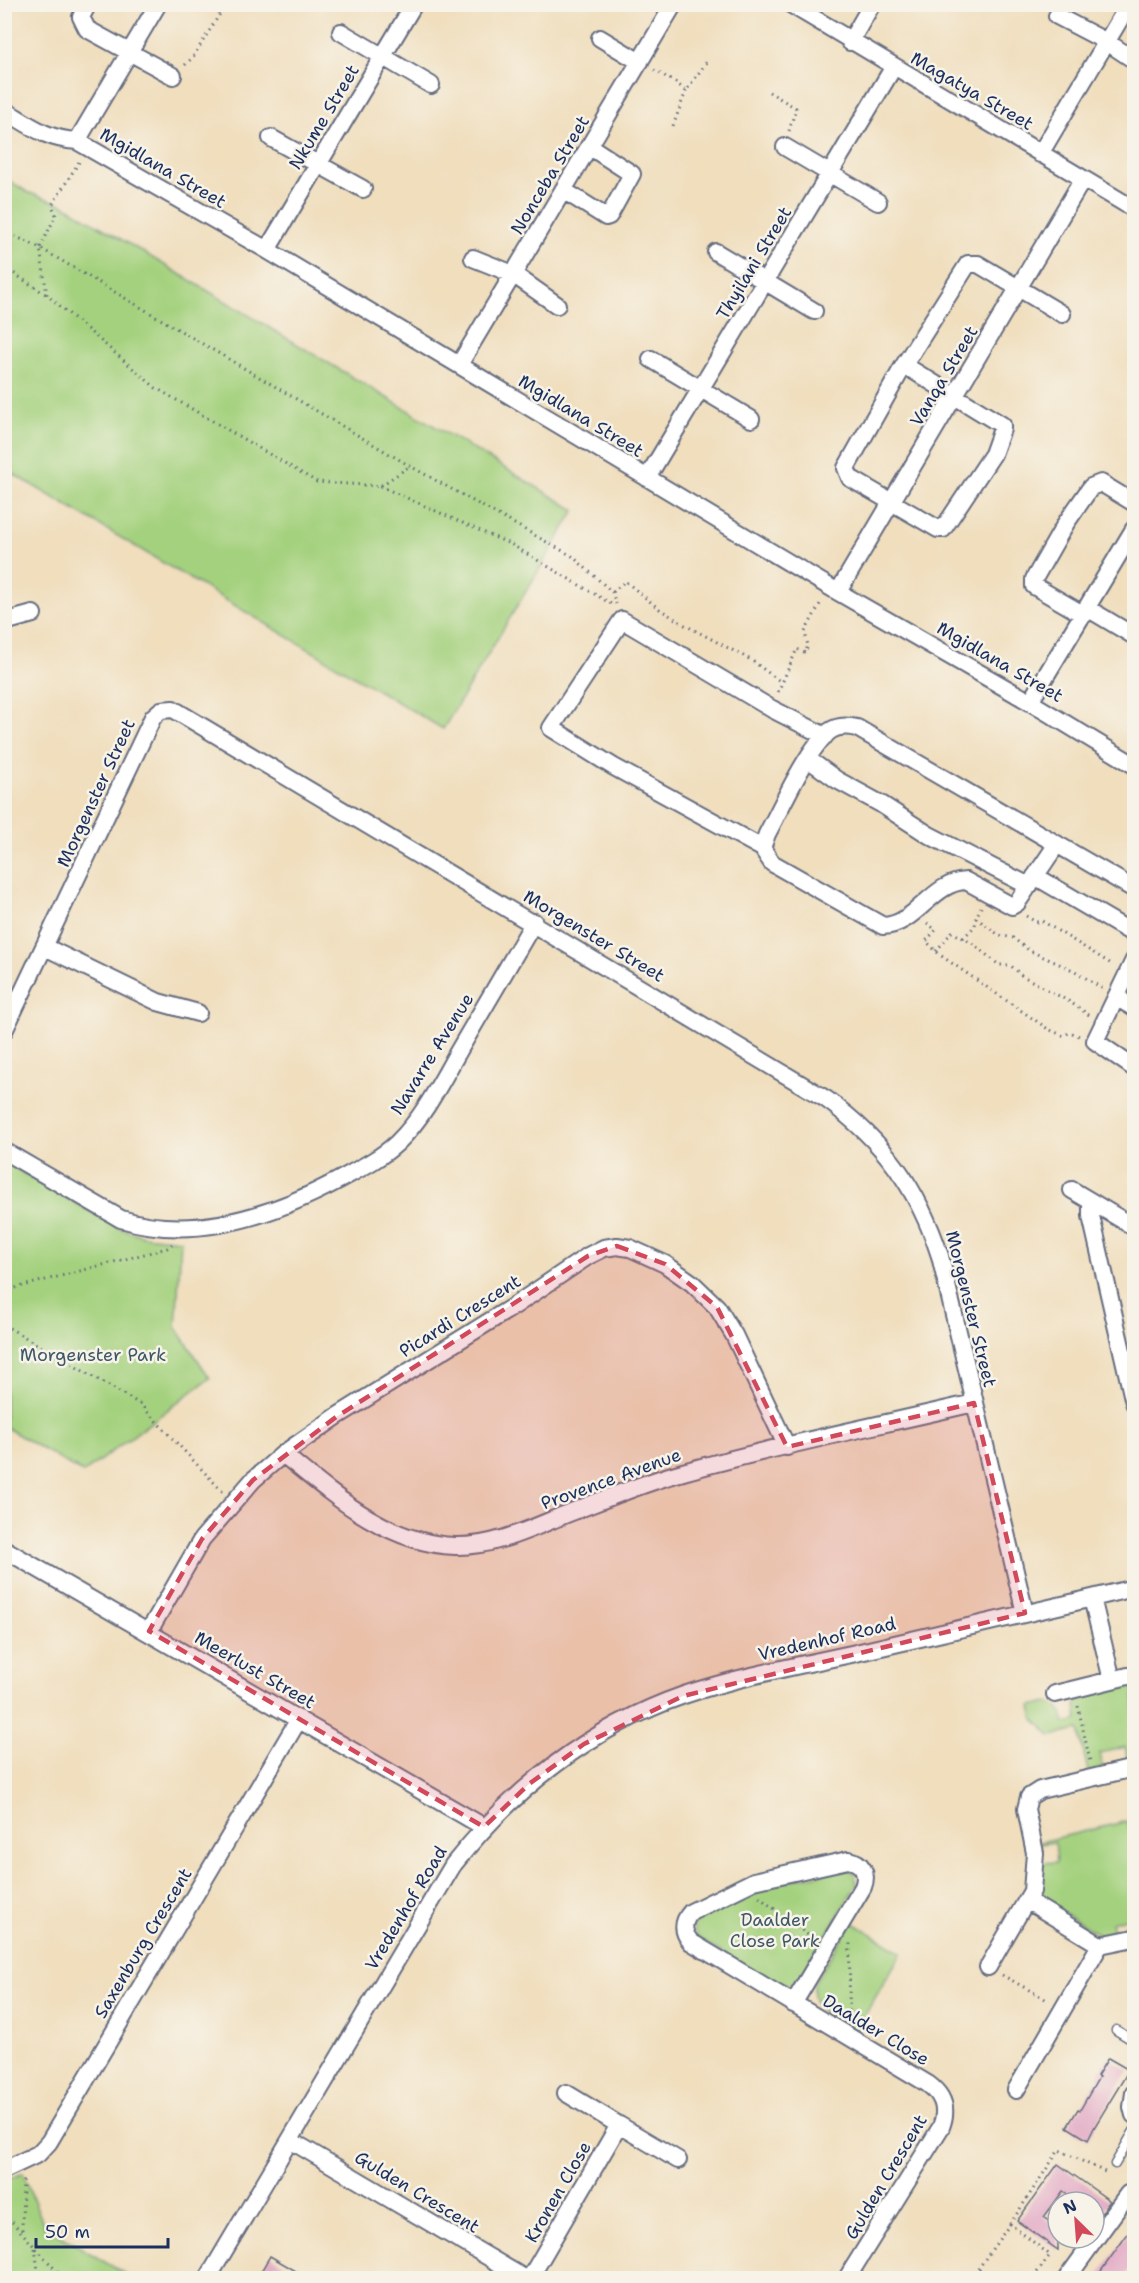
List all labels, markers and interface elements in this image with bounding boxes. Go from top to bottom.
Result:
street label: Magatya Street [906,46,1038,136]
street label: Nkume Street [283,60,365,174]
street label: Nonceba Street [505,111,595,239]
street label: Mgidlana Street [96,122,231,214]
street label: Thyilani Street [711,202,797,324]
street label: Vanqa Street [904,321,984,431]
street label: Mgidlana Street [514,369,648,463]
street label: Mgidlana Street [933,616,1068,708]
street label: Morgenster Street [51,715,141,871]
street label: Morgenster Street [519,884,669,988]
street label: Navarre Avenue [385,988,479,1120]
street label: Morgenster Street [940,1228,1002,1390]
street label: Picardi Crescent [395,1269,525,1363]
park label: Morgenster Park [20,1343,166,1367]
street label: Provence Avenue [538,1443,684,1515]
street label: Vredenhof Road [756,1611,898,1667]
street label: Meerlust Street [190,1626,320,1714]
street label: Vredenhof Road [359,1842,453,1974]
street label: Saxenburg Crescent [89,1863,197,2023]
park label: Daalder Close Park [730,1908,820,1953]
street label: Daalder Close [818,1989,934,2071]
street label: Gulden Crescent [839,2110,933,2244]
street label: Kronen Close [519,2137,597,2247]
street label: Gulden Crescent [350,2145,484,2239]
north arrow [1046,2190,1106,2250]
text: N [1060,2195,1080,2219]
scale bar [36,2211,168,2249]
text: 50 m [45,2220,90,2244]

